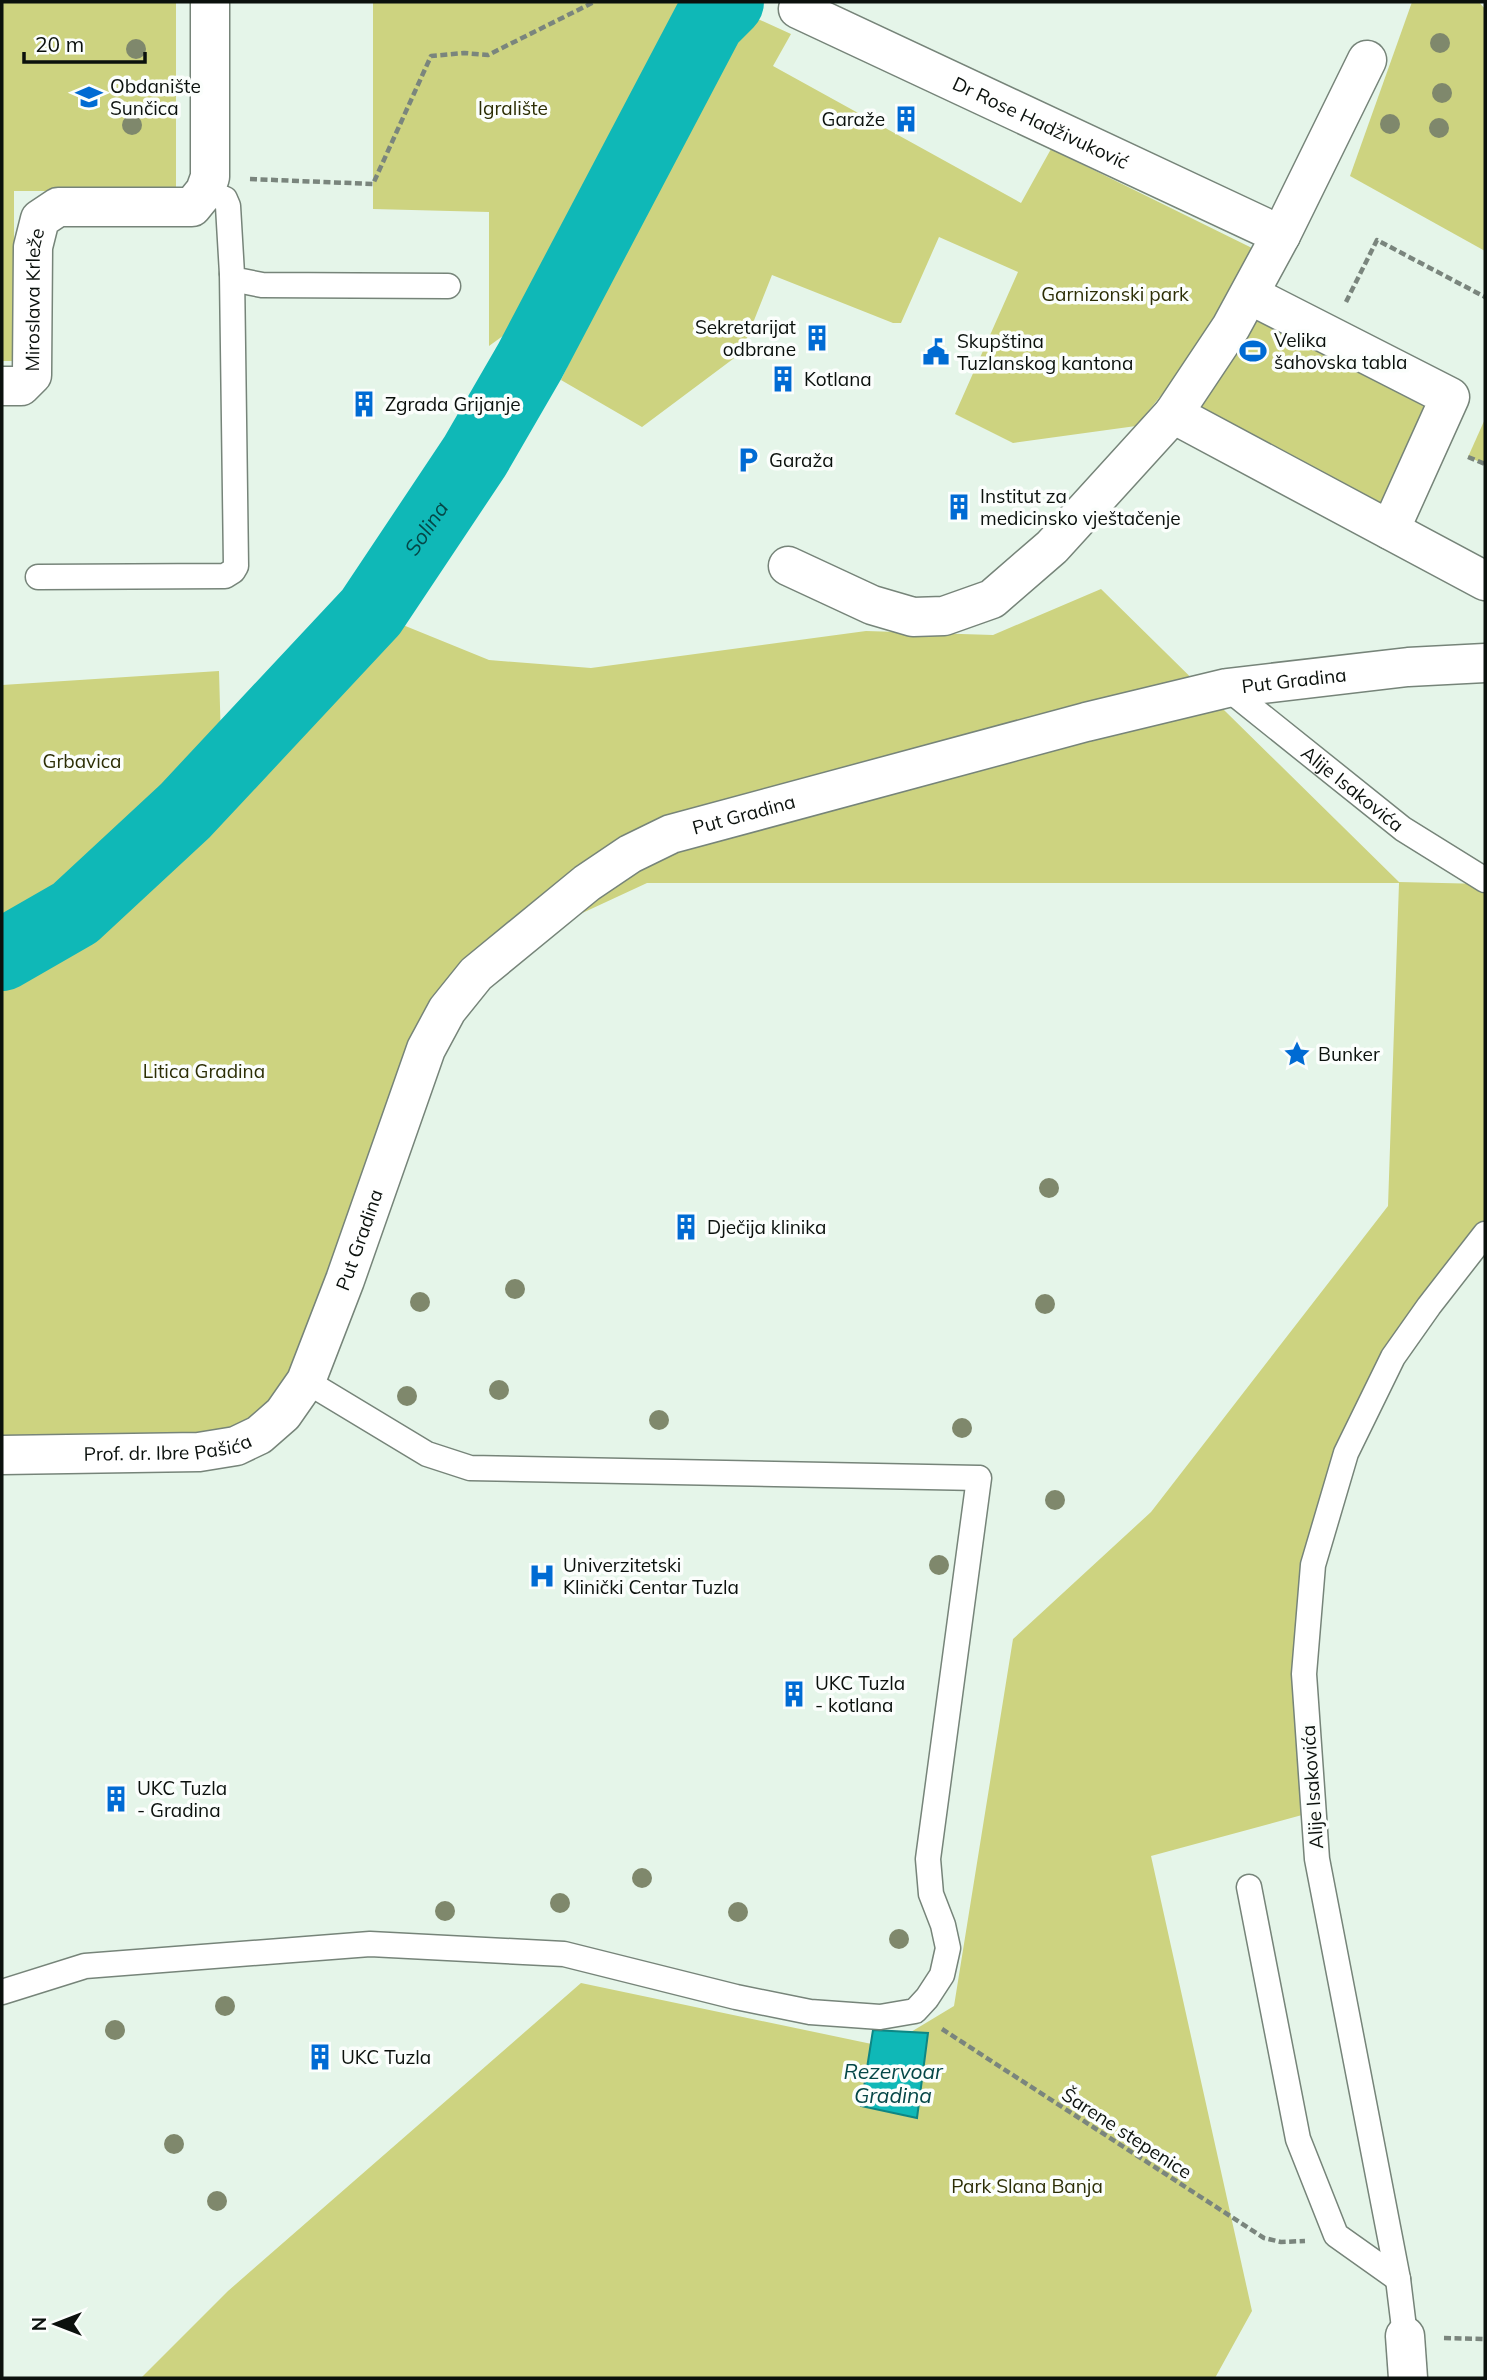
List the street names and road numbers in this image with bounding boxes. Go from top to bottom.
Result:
street label: Dr Rose Hadživuković [949,71,1133,174]
street label: Miroslava Krleže [20,225,49,372]
street label: Put Gradina [1240,662,1348,698]
street label: Alije Isakovića [1297,740,1409,837]
street label: Put Gradina [690,789,798,840]
street label: Put Gradina [330,1186,388,1294]
street label: Prof. dr. Ibre Pašića [83,1428,255,1466]
street label: Alije Isakovića [1296,1724,1328,1850]
street label: Šarene stepenice [1058,2082,1196,2184]

